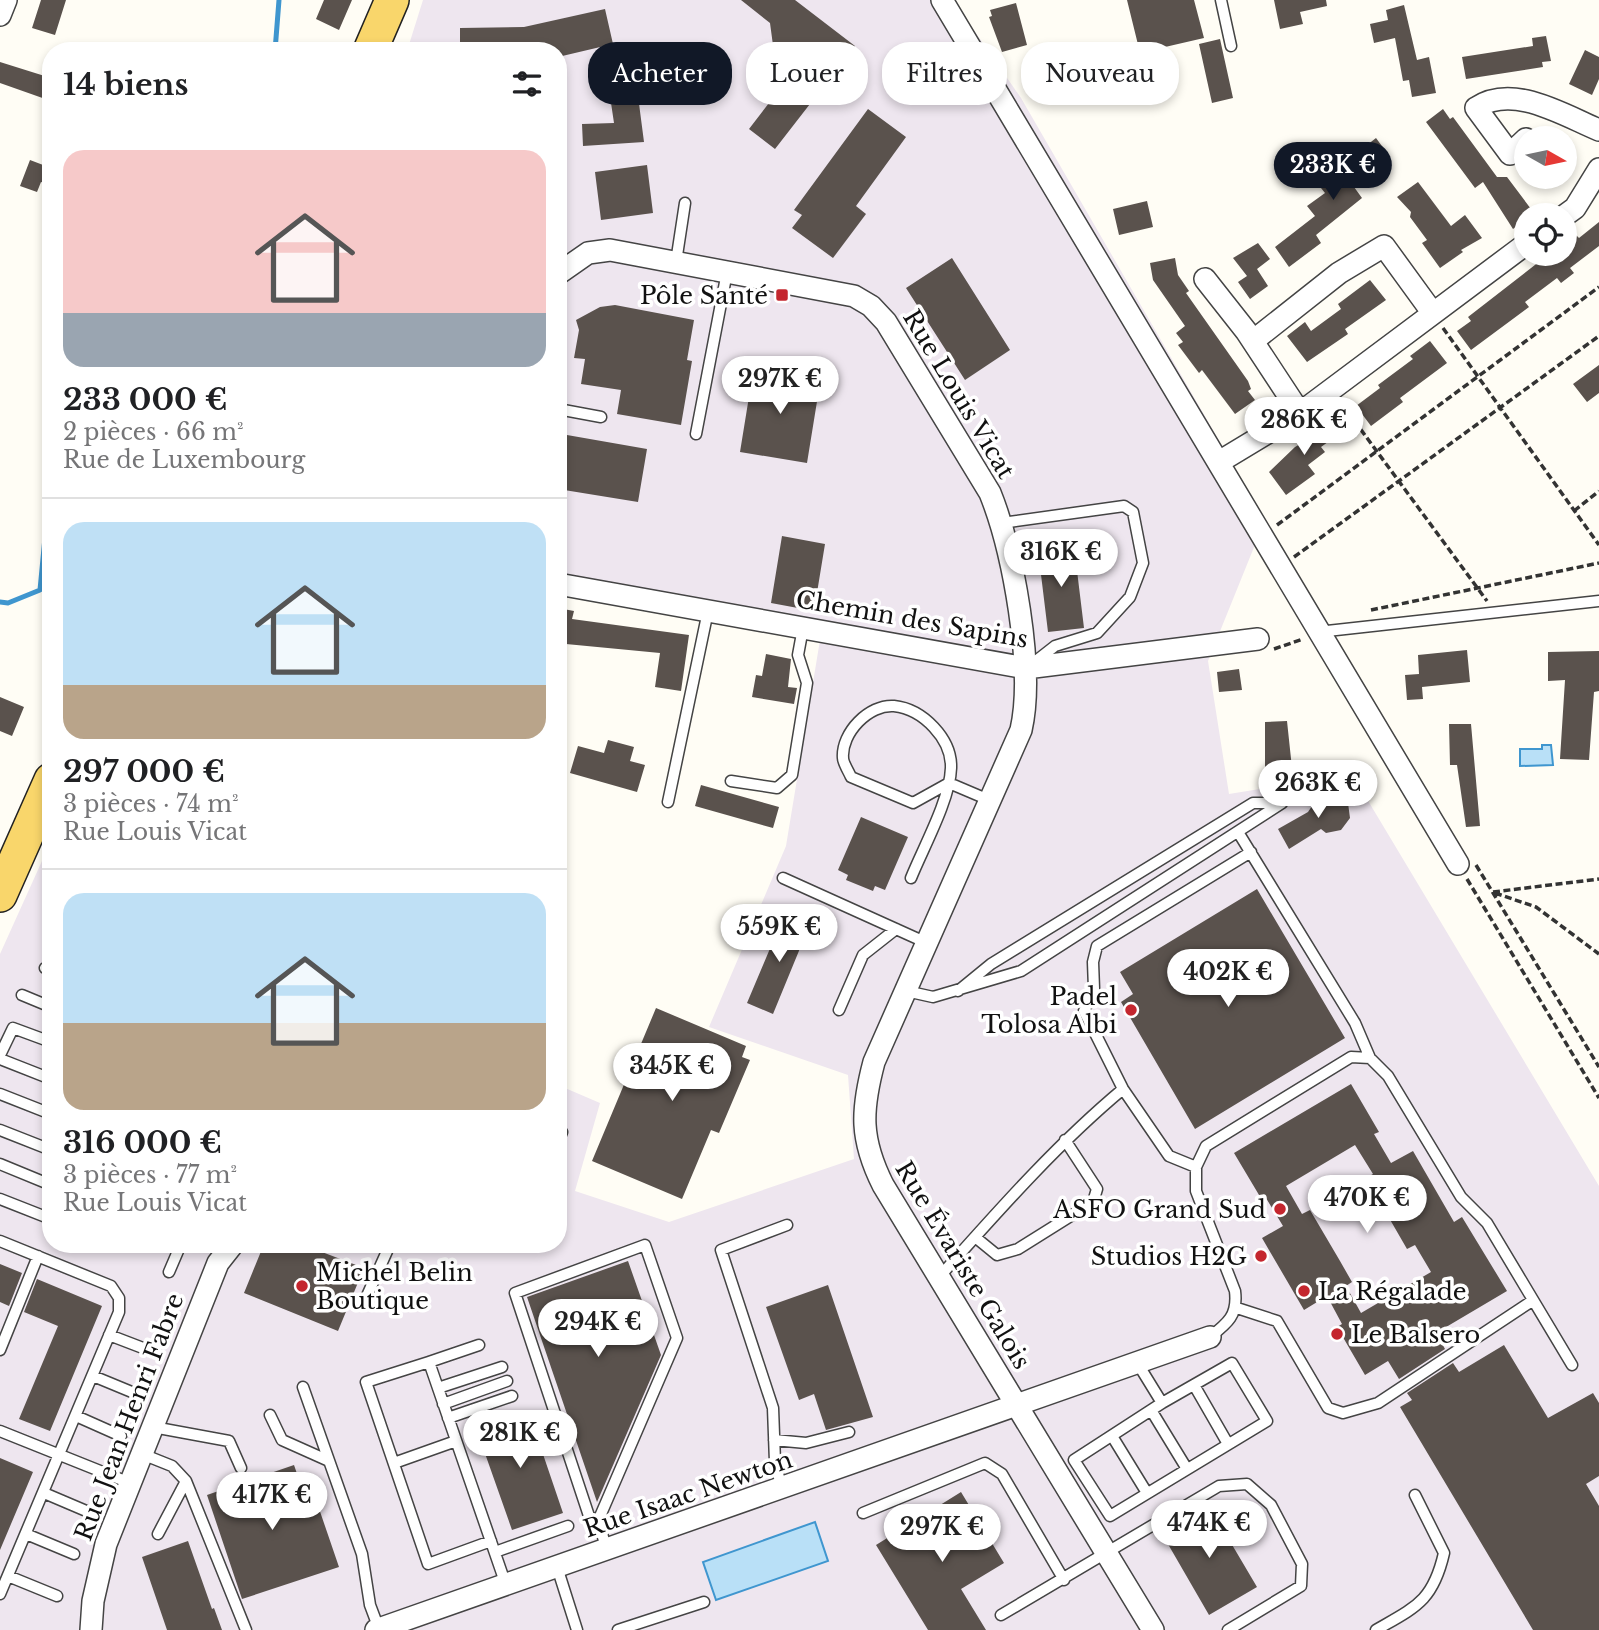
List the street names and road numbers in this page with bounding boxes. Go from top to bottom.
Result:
street label: Rue Louis Vicat [897,304,1021,484]
street label: Chemin des Sapins [794,584,1030,654]
street label: Rue Évariste Galois [889,1156,1037,1374]
street label: Rue Jean Henri Fabre [68,1289,190,1545]
street label: Rue Isaac Newton [580,1445,796,1543]

